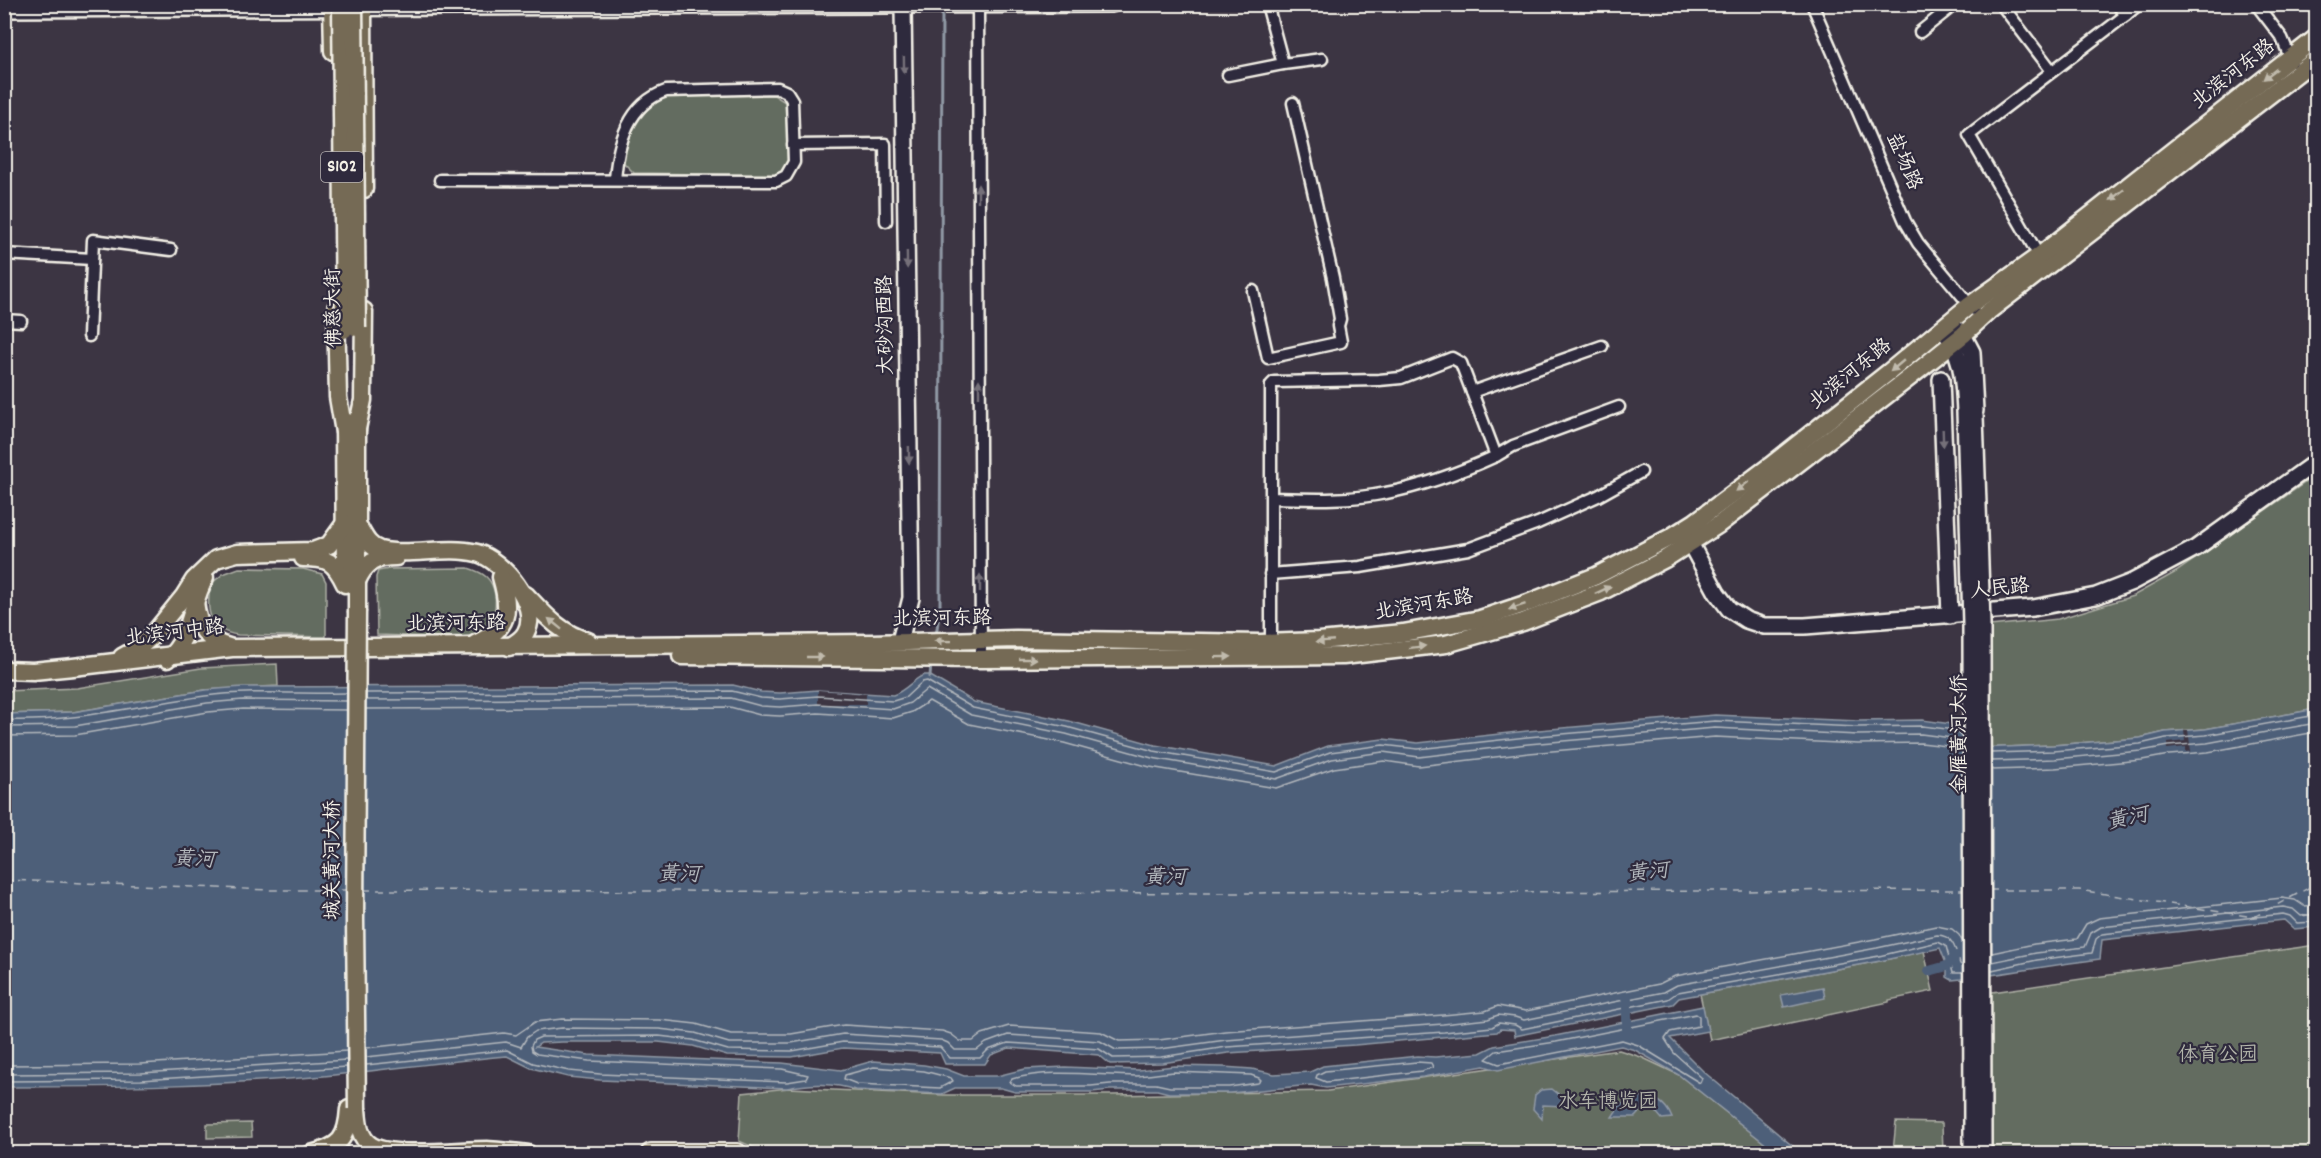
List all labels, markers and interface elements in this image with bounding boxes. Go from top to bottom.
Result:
street label: 北滨河东路 [2186,33,2283,117]
one-way arrow [899,56,909,75]
one-way arrow [2263,67,2278,79]
street label: 盐场路 [1878,129,1928,196]
road number: S102 [321,152,363,182]
one-way arrow [973,183,983,202]
one-way arrow [2110,188,2125,200]
one-way arrow [902,250,911,269]
street label: 佛慈大街 [320,268,350,348]
street label: 大砂沟西路 [872,274,902,375]
street label: 北滨河东路 [1803,332,1899,417]
one-way arrow [1890,359,1905,372]
one-way arrow [974,378,984,397]
one-way arrow [1938,428,1948,447]
one-way arrow [904,445,914,464]
one-way arrow [1736,480,1752,492]
one-way arrow [975,573,985,592]
street label: 人民路 [1969,573,2032,607]
street label: 北滨河东路 [1372,583,1477,628]
one-way arrow [1595,586,1612,595]
one-way arrow [1508,602,1526,612]
street label: 北滨河东路 [892,605,993,635]
street label: 北滨河东路 [406,610,507,640]
street label: 北滨河中路 [124,614,227,654]
one-way arrow [547,617,563,630]
one-way arrow [934,636,953,646]
one-way arrow [1316,636,1335,645]
one-way arrow [1408,642,1427,652]
one-way arrow [806,652,825,662]
one-way arrow [1213,652,1232,662]
one-way arrow [1018,654,1037,664]
street label: 金雁黄河大侨 [1947,674,1975,794]
street label: 城关黄河大桥 [320,800,348,920]
water label: 黄河 [2104,800,2155,839]
water label: 黄河 [172,845,219,877]
water label: 黄河 [1626,857,1673,891]
water label: 黄河 [658,861,703,891]
water label: 黄河 [1144,864,1189,894]
park label: 体育公园 [2178,1042,2258,1070]
park label: 水车博览园 [1558,1089,1658,1117]

